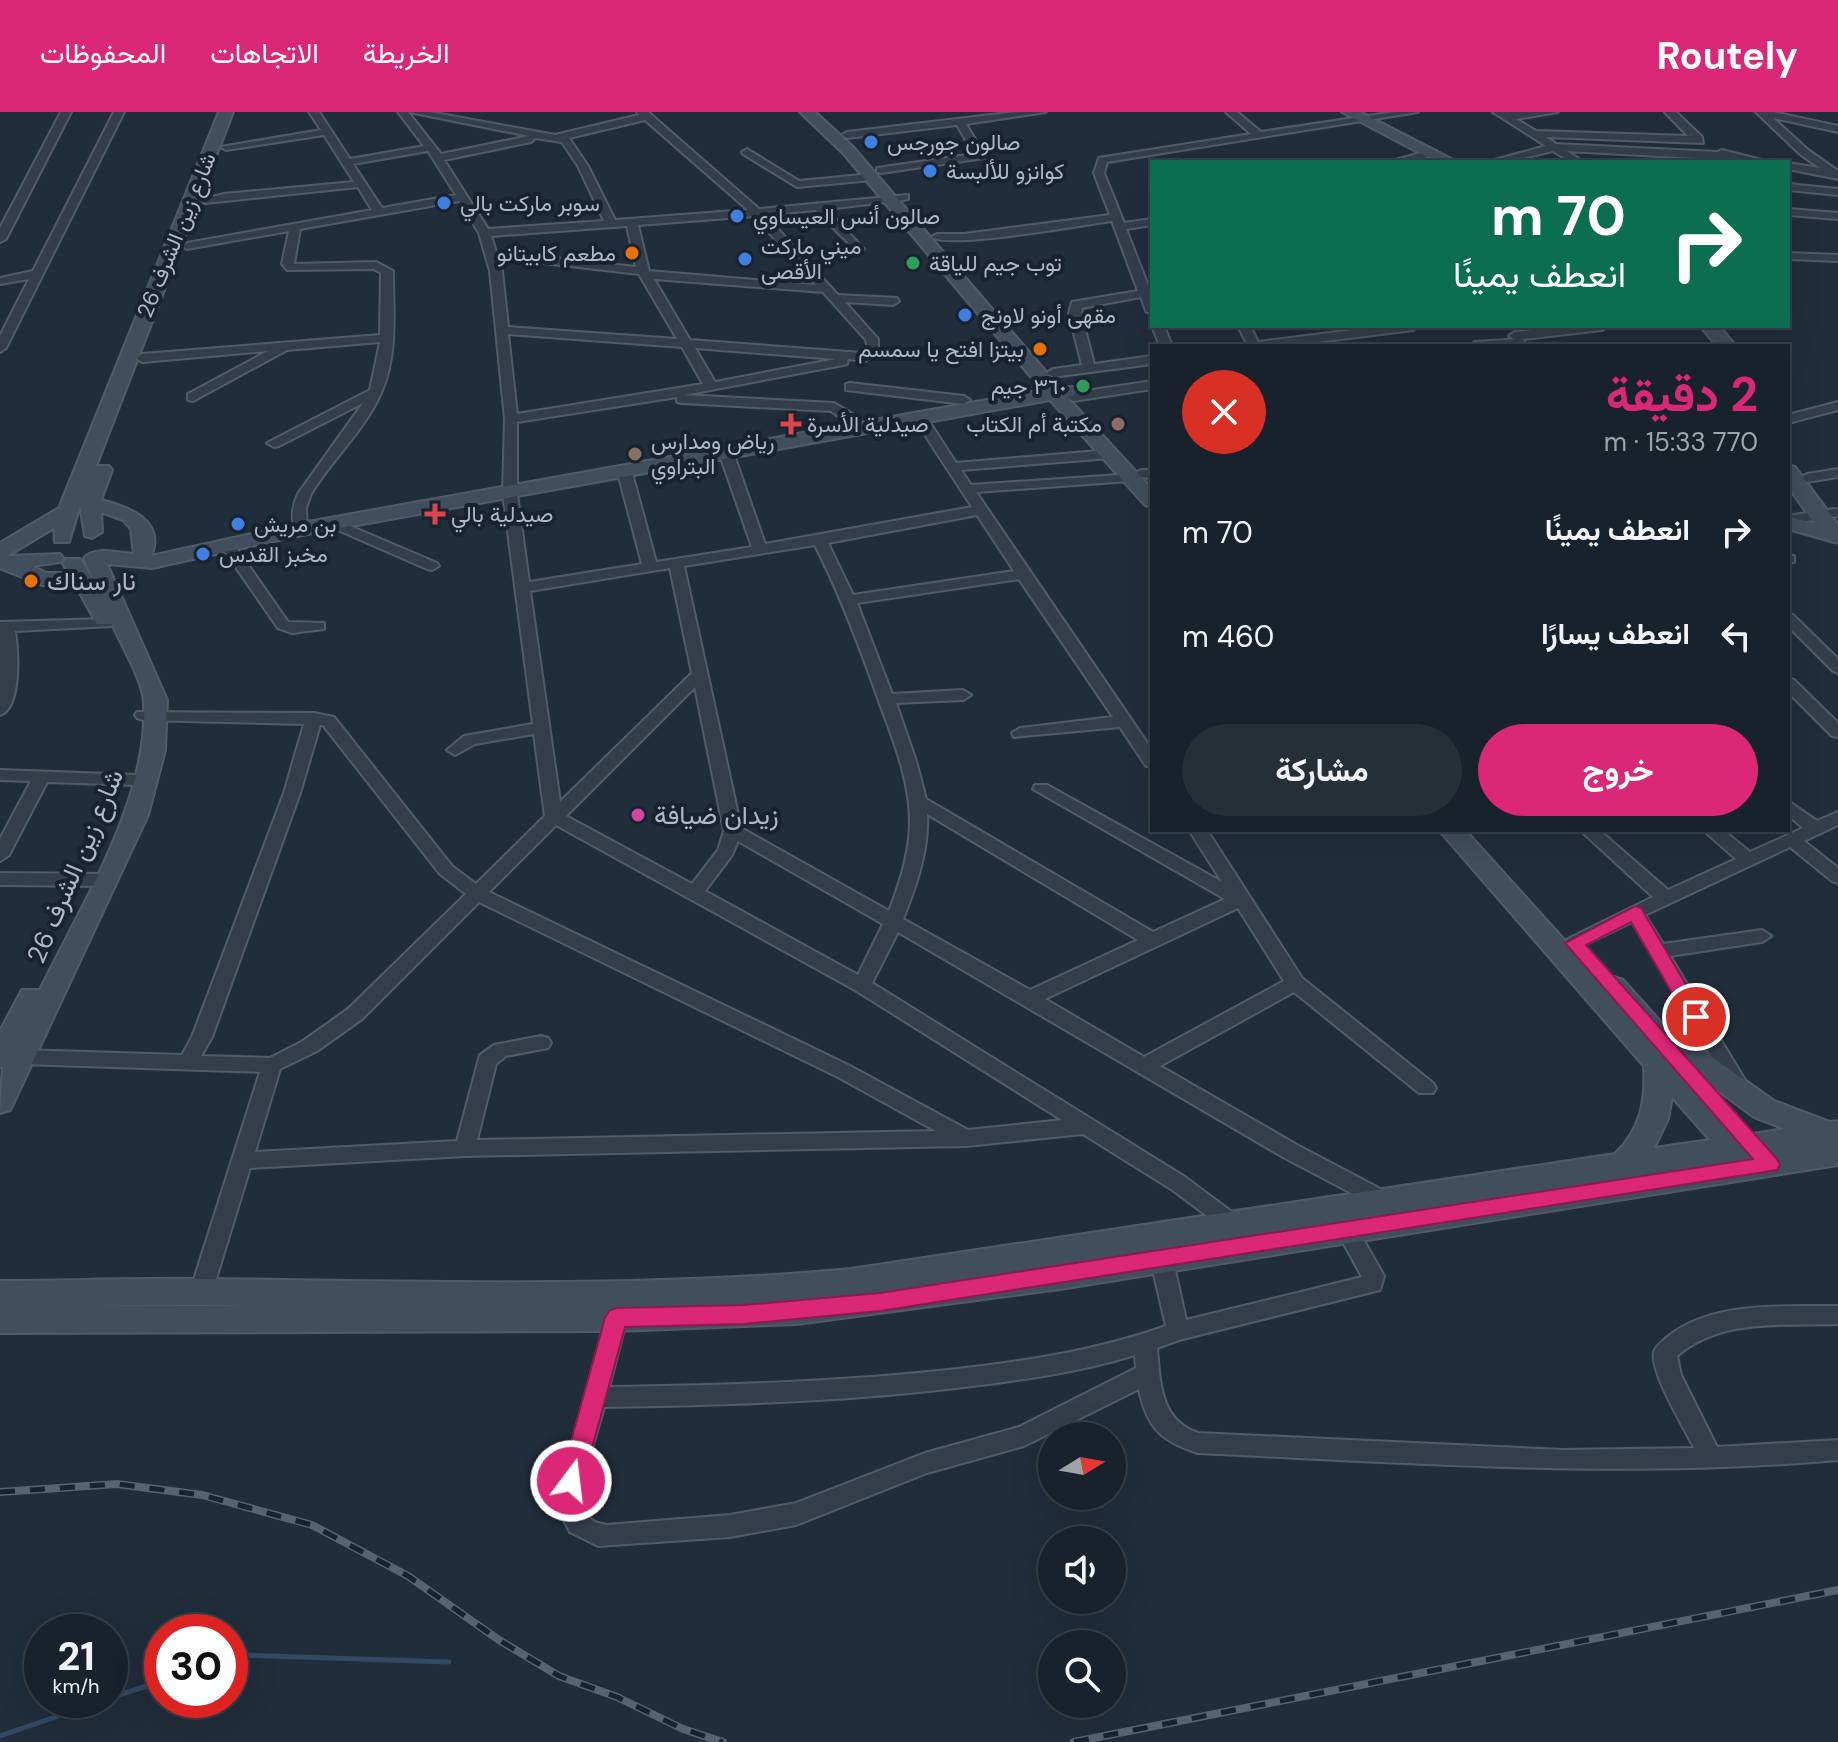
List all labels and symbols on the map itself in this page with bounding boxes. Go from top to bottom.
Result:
place label: صالون جورجس [887,128,1020,157]
marker: صالون جورجس [862,133,880,151]
street label: شارع زين الشرف 26 [130,148,223,322]
place label: كوانزو للألبسة [946,157,1065,186]
marker: كوانزو للألبسة [921,162,939,180]
place label: سوبر ماركت بالي [460,189,600,222]
marker: سوبر ماركت بالي [435,194,453,212]
place label: صالون أنس العيساوي [753,202,940,235]
marker: صالون أنس العيساوي [728,207,746,225]
place label: ميني ماركت الأقصى [761,232,861,286]
place label: مطعم كابيتانو [497,239,616,268]
marker: مطعم كابيتانو [623,244,641,262]
place label: توب جيم للياقة [929,249,1062,278]
marker: ميني ماركت الأقصى [736,250,754,268]
marker: توب جيم للياقة [904,254,922,272]
place label: مقهى أونو لاونج [981,301,1116,330]
marker: مقهى أونو لاونج [956,306,974,324]
place label: بيتزا افتح يا سمسم [858,335,1024,364]
marker: بيتزا افتح يا سمسم [1031,340,1049,358]
place label: ٣٦٠ جيم [991,372,1067,401]
marker: ٣٦٠ جيم [1074,377,1092,395]
place label: صيدلية الأسرة [807,410,929,439]
place label: مكتبة أم الكتاب [966,410,1102,439]
marker: صيدلية الأسرة [782,415,800,433]
marker: مكتبة أم الكتاب [1109,415,1127,433]
place label: رياض ومدارس البتراوي [651,427,775,485]
marker: رياض ومدارس البتراوي [626,445,644,463]
place label: صيدلية بالي [451,500,554,533]
marker: صيدلية بالي [426,505,444,523]
place label: بن مريش [254,510,337,539]
marker: بن مريش [229,515,247,533]
place label: مخبز القدس [219,540,328,569]
marker: مخبز القدس [194,545,212,563]
place label: نار سناك [47,564,136,598]
marker: نار سناك [22,572,40,590]
street label: شارع زين الشرف 26 [19,764,132,968]
place label: زيدان ضيافة [654,798,779,832]
marker: زيدان ضيافة [629,806,647,824]
pin [1662,983,1730,1051]
north arrow [1038,1422,1126,1510]
position arrow [529,1439,613,1523]
speed limit sign: 30 [144,1614,248,1718]

